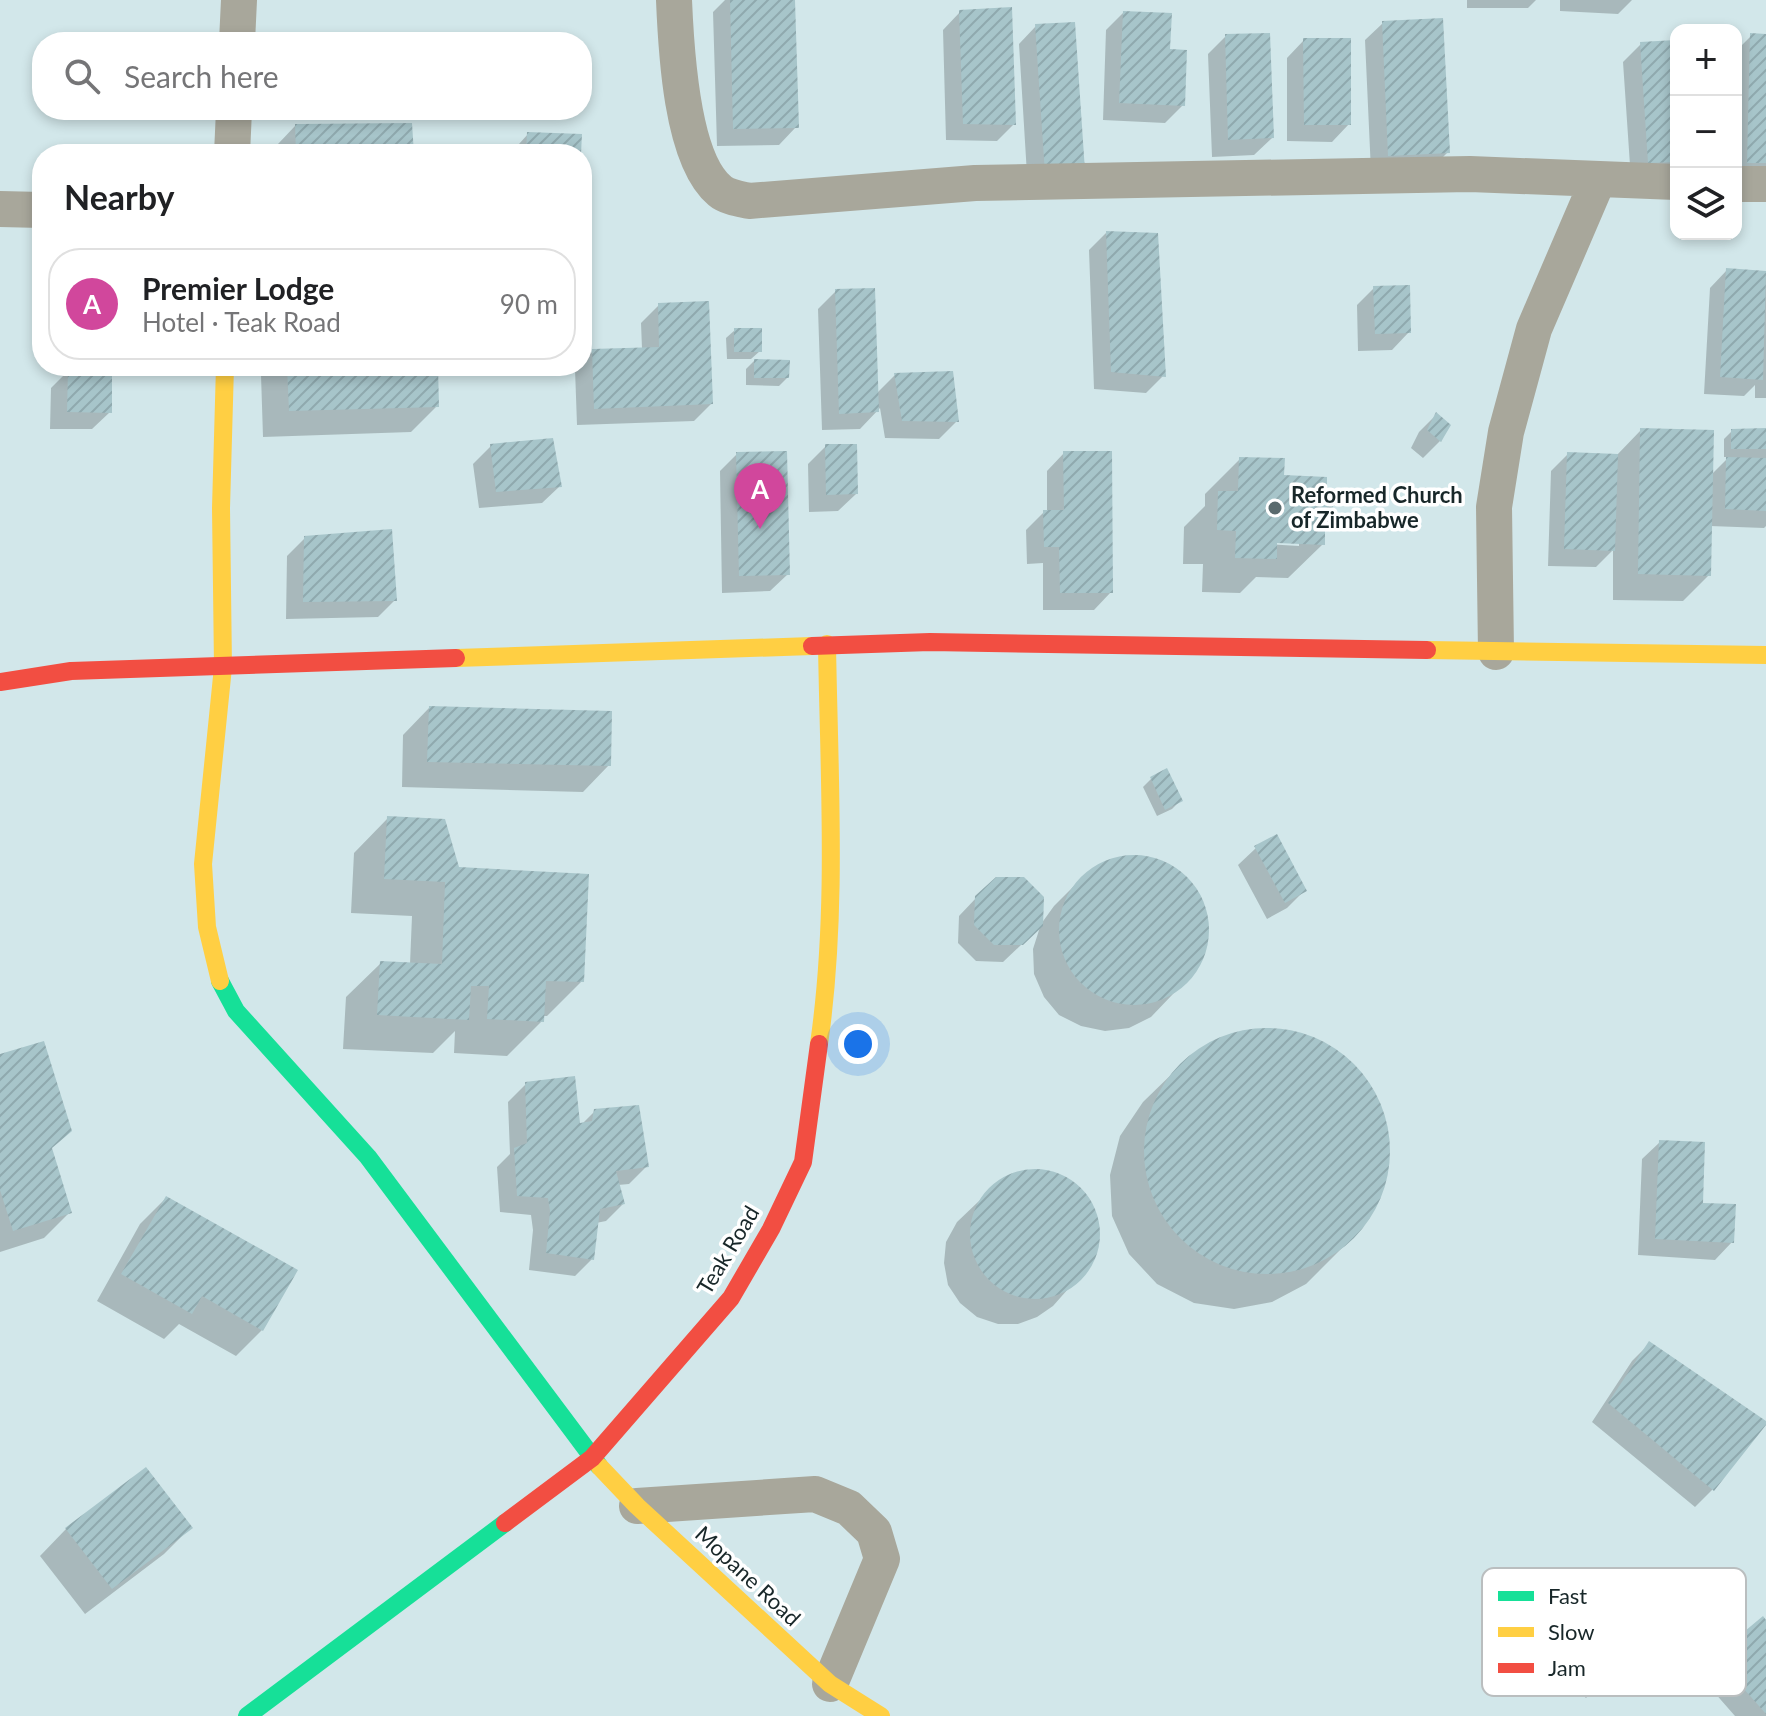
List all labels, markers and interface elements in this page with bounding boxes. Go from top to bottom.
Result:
map controls [1670,24,1742,240]
button: + [1670,24,1742,96]
search box [32,32,592,120]
icon: search [60,54,104,98]
text: Search here [124,58,279,94]
button: − [1670,96,1742,168]
button: layers [1670,168,1742,240]
text: Nearby [64,176,175,217]
text: Premier Lodge [142,270,334,306]
text: A [83,288,101,320]
text: 90 m [500,288,558,320]
text: Hotel · Teak Road [142,306,341,338]
pin: A [734,463,786,529]
place label: Reformed Church of Zimbabwe [1291,481,1463,533]
marker: Reformed Church of Zimbabwe [1266,499,1284,517]
your location [838,1024,878,1064]
street label: Teak Road [691,1201,765,1299]
street label: Mopane Road [690,1520,807,1631]
legend [1482,1568,1746,1696]
text: Fast [1548,1582,1587,1609]
text: Slow [1548,1618,1595,1645]
text: Jam [1548,1654,1586,1681]

